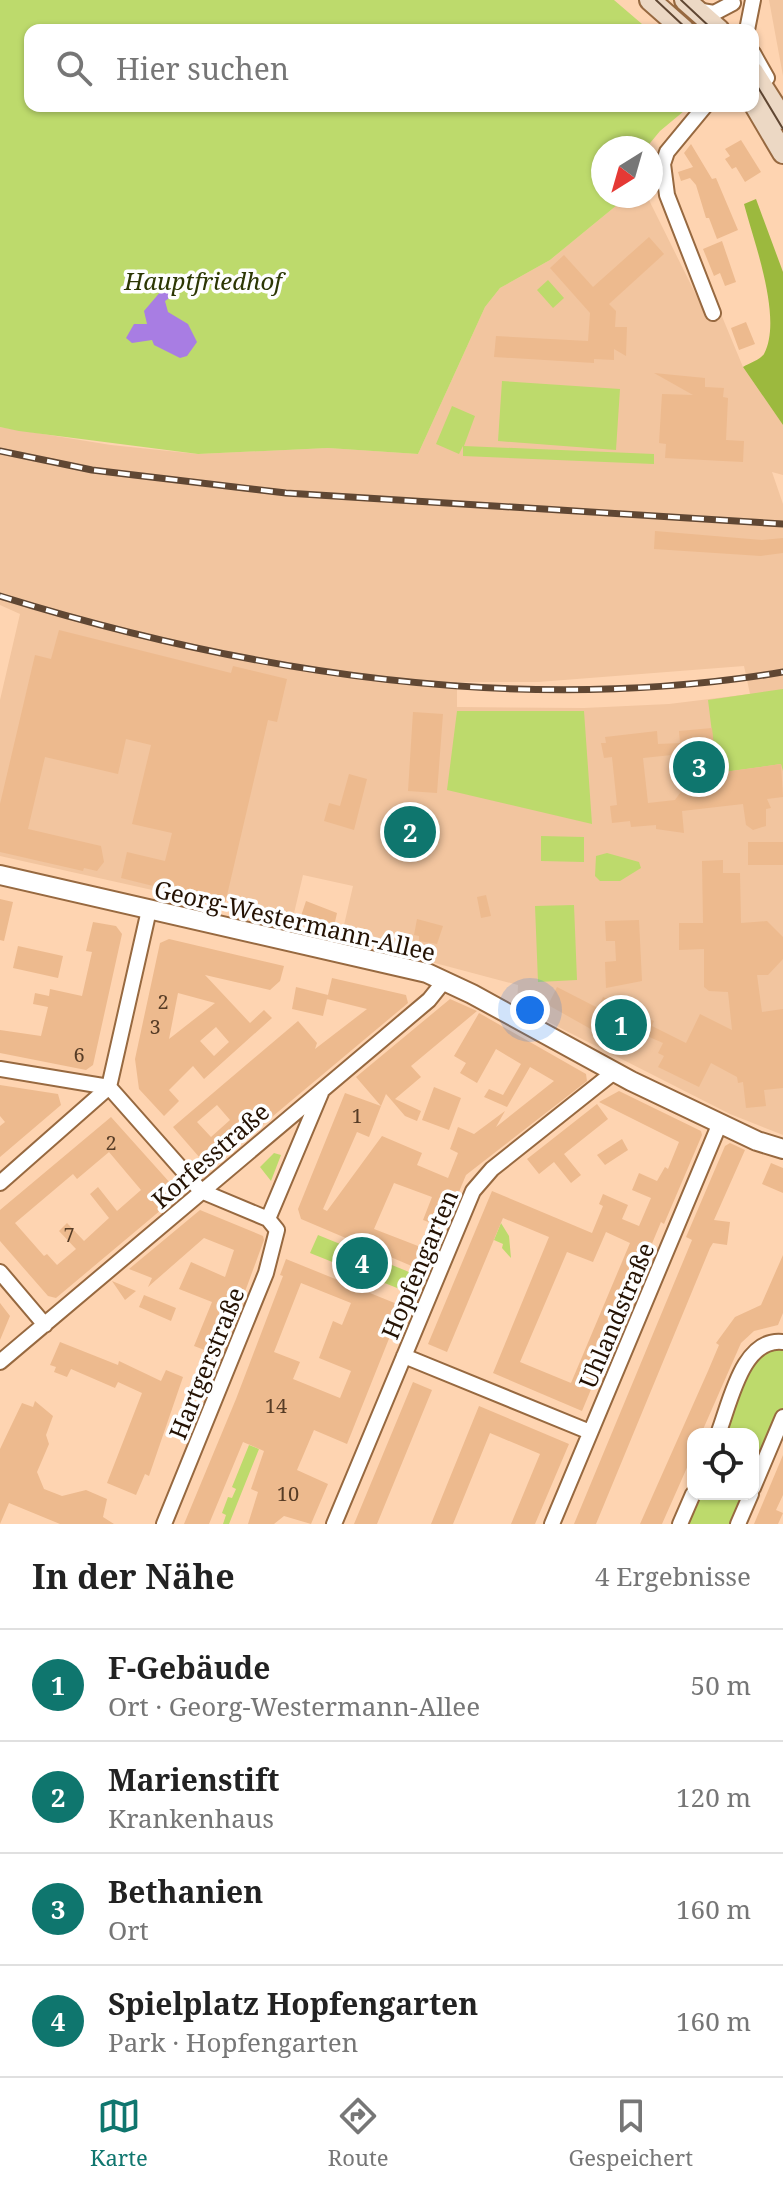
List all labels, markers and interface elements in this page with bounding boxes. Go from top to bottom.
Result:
search box [24,24,759,112]
icon: search [52,46,96,90]
text: Hier suchen [116,48,289,89]
north arrow [591,136,663,208]
park label: Hauptfriedhof [123,264,286,297]
pin: 3 [673,737,725,797]
pin: 2 [384,802,436,862]
street label: Georg-Westermann-Allee [151,872,439,968]
house number: 2 [157,988,169,1015]
your location [510,990,550,1030]
pin: 1 [595,995,647,1055]
house number: 3 [149,1013,161,1040]
house number: 6 [73,1041,85,1068]
street label: Korfesstraße [144,1095,276,1215]
house number: 1 [351,1102,363,1129]
house number: 2 [105,1129,117,1156]
street label: Hopfengarten [373,1184,465,1344]
house number: 7 [63,1221,75,1248]
pin: 4 [336,1233,388,1293]
street label: Uhlandstraße [570,1237,662,1393]
street label: Hartgerstraße [160,1282,252,1444]
house number: 14 [265,1392,287,1419]
map controls [687,1428,759,1500]
button: locate [687,1428,759,1500]
house number: 10 [277,1480,299,1507]
text: In der Nähe [32,1553,235,1599]
text: 4 Ergebnisse [595,1558,751,1594]
text: F-Gebäude [108,1647,270,1688]
text: 1 [51,1667,65,1703]
text: 50 m [691,1667,751,1703]
text: Ort · Georg-Westermann-Allee [108,1688,480,1724]
text: Marienstift [108,1759,279,1800]
text: 2 [51,1779,65,1815]
text: 120 m [676,1779,751,1815]
text: Krankenhaus [108,1800,274,1836]
text: Bethanien [108,1871,263,1912]
text: 3 [51,1891,65,1927]
text: 160 m [676,1891,751,1927]
text: Ort [108,1912,149,1948]
text: Spielplatz Hopfengarten [108,1983,478,2024]
text: 4 [51,2003,65,2039]
text: 160 m [676,2003,751,2039]
text: Park · Hopfengarten [108,2024,358,2060]
tab: Karte [90,2094,148,2172]
tab: Route [328,2094,388,2172]
tab: Gespeichert [569,2094,693,2172]

